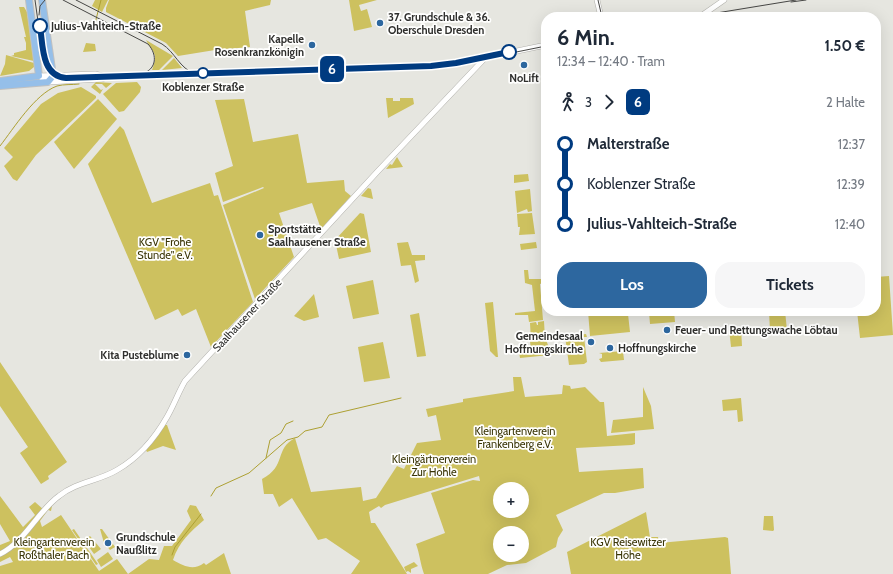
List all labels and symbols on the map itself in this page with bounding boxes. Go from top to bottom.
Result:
place label: 37. Grundschule & 36. Oberschule Dresden [388,10,490,37]
marker: Julius-Vahlteich-Straße [32,18,48,34]
marker: 37. Grundschule & 36. Oberschule Dresden [375,18,385,28]
place label: Julius-Vahlteich-Straße [50,19,161,33]
place label: Kapelle Rosenkranzkönigin [214,32,304,59]
marker: Kapelle Rosenkranzkönigin [307,40,317,50]
unlabelled marker [501,44,517,60]
line badge: 6 [319,56,345,82]
marker: NoLift [519,60,529,70]
marker: Koblenzer Straße [197,67,209,79]
place label: NoLift [509,71,539,85]
place label: Koblenzer Straße [162,80,244,94]
place label: Sportstätte Saalhausener Straße [268,222,366,249]
marker: Sportstätte Saalhausener Straße [255,230,265,240]
park label: KGV "Frohe Stunde" e.V. [137,235,193,262]
street label: Saalhausener Straße [209,275,285,355]
place label: Feuer- und Rettungswache Löbtau [675,323,837,337]
marker: Feuer- und Rettungswache Löbtau [662,325,672,335]
place label: Gemeindesaal Hoffnungskirche [505,329,583,356]
marker: Gemeindesaal Hoffnungskirche [586,337,596,347]
place label: Hoffnungskirche [618,341,696,355]
marker: Hoffnungskirche [605,343,615,353]
place label: Kita Pusteblume [100,348,179,362]
marker: Kita Pusteblume [182,350,192,360]
park label: Kleingartenverein Frankenberg e.V. [475,424,555,451]
park label: Kleingärtnerverein Zur Hohle [392,452,476,479]
place label: Grundschule Naußlitz [116,530,176,557]
park label: Kleingartenverein Roßthaler Bach [14,535,94,562]
park label: KGV Reisewitzer Höhe [590,535,666,562]
marker: Grundschule Naußlitz [103,538,113,548]

